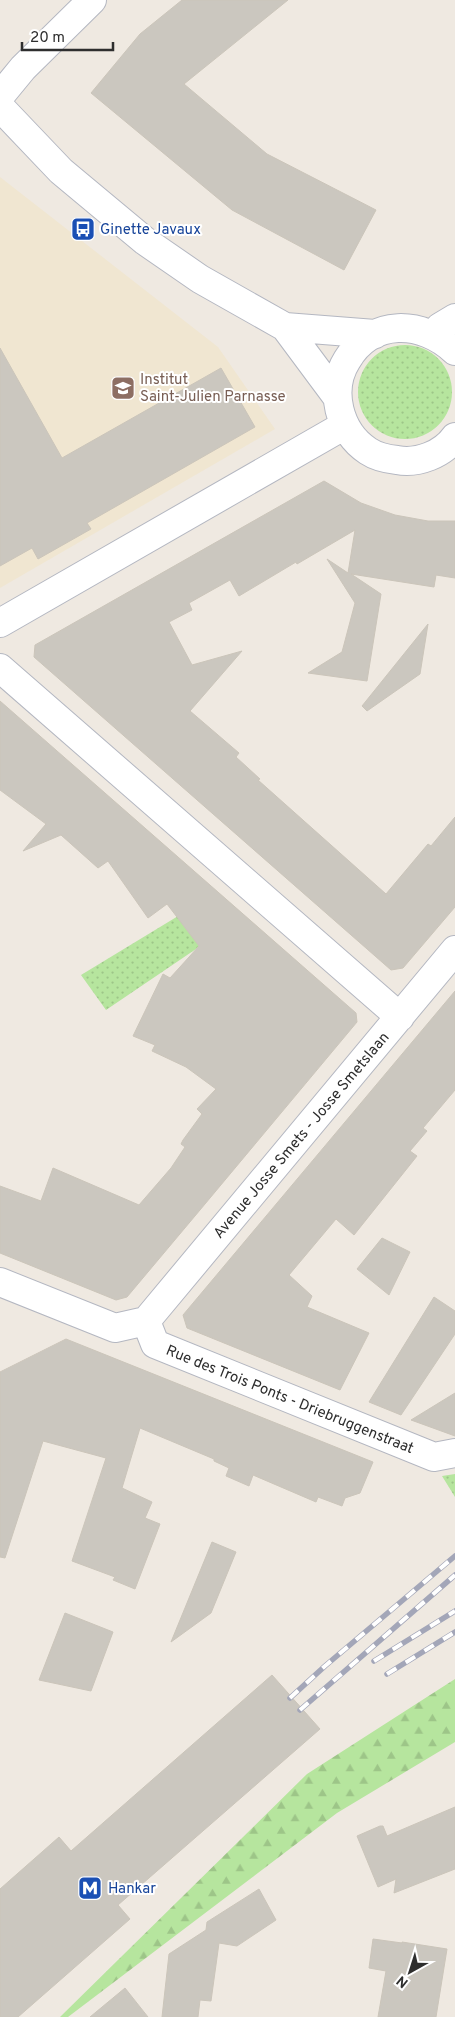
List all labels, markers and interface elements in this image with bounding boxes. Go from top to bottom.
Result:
scale bar [22,20,114,52]
text: 20 m [30,29,65,48]
bus stop icon: Ginette Javaux [70,216,96,242]
place label: Ginette Javaux [100,221,201,240]
place label: Institut Saint-Julien Parnasse [140,371,286,407]
school or university icon: Institut Saint-Julien Parnasse [110,375,136,401]
street label: Avenue Josse Smets - Josse Smetslaan [210,1029,394,1243]
street label: Rue des Trois Ponts - Driebruggenstraat [163,1342,416,1459]
metro station icon: Hankar [77,1875,103,1901]
place label: Hankar [108,1880,156,1899]
north arrow [385,1947,435,1997]
text: N [394,1971,412,1991]

